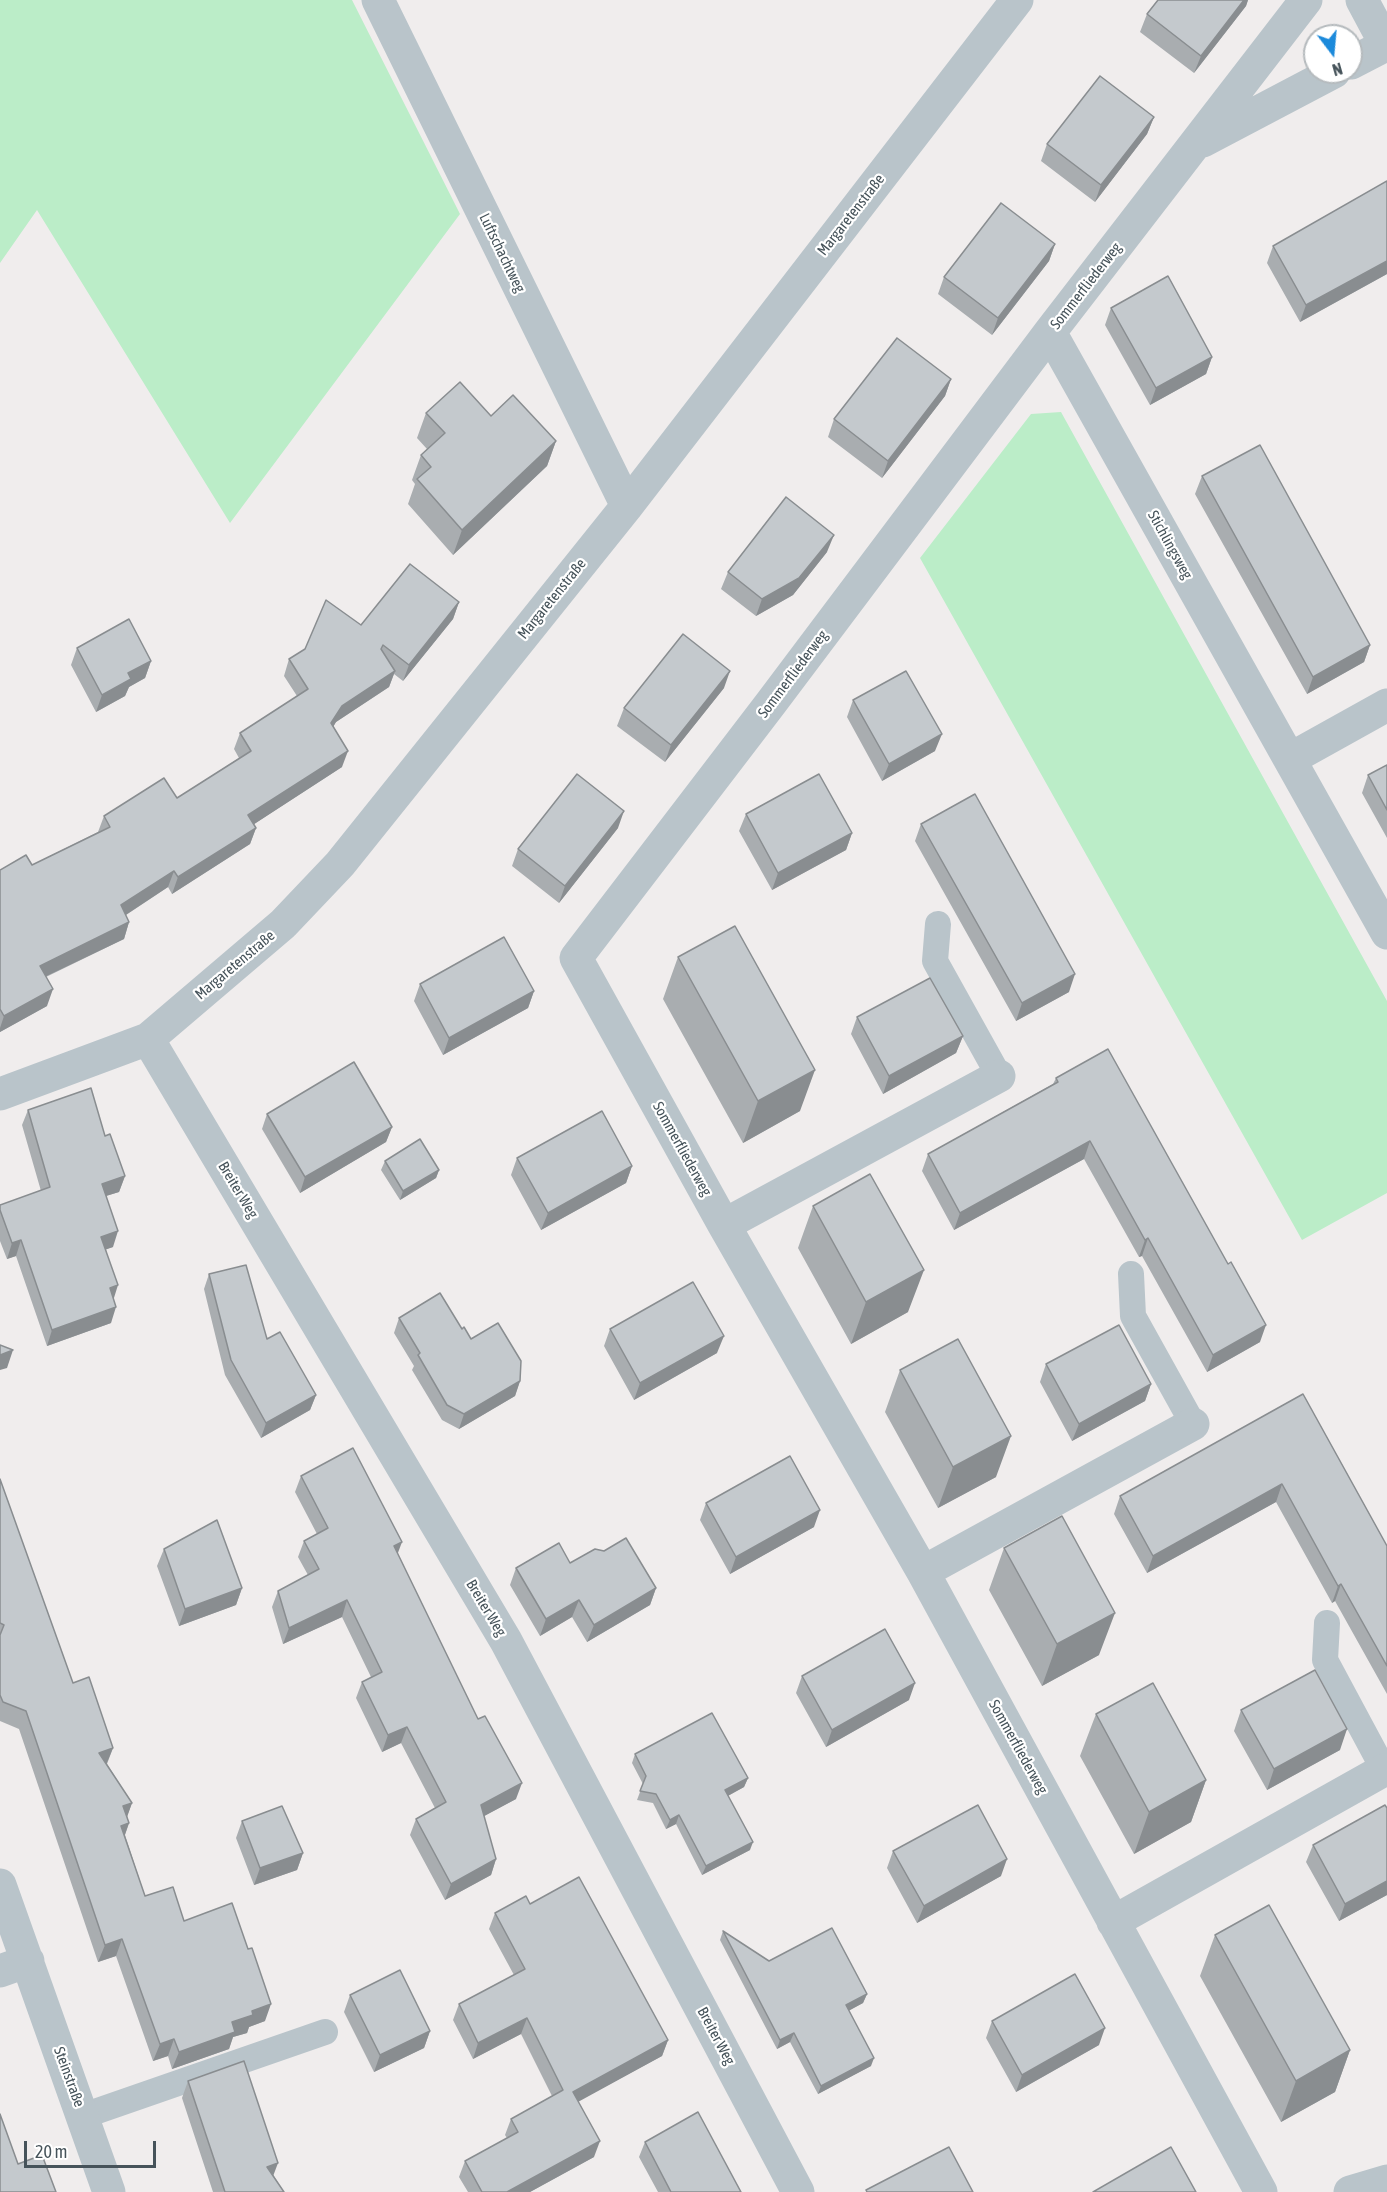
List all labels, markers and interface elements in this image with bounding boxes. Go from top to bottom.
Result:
north arrow [1303,24,1363,84]
text: N [1330,59,1344,79]
street label: Margaretenstraße [814,171,888,259]
street label: Luftschachtweg [475,210,529,296]
street label: Sommerfliederweg [1047,239,1125,333]
street label: Stichlingsweg [1144,508,1196,582]
street label: Margaretenstraße [514,555,590,643]
street label: Sommerfliederweg [754,627,832,721]
street label: Margaretenstraße [192,927,278,1003]
street label: Sommerfliederweg [649,1099,715,1199]
street label: Breiter Weg [214,1158,262,1222]
street label: Breiter Weg [462,1576,510,1640]
street label: Sommerfliederweg [985,1697,1051,1797]
street label: Breiter Weg [693,2004,739,2068]
street label: Steinstraße [50,2045,88,2109]
scale bar [27,2129,159,2167]
text: 20 m [35,2141,67,2162]

